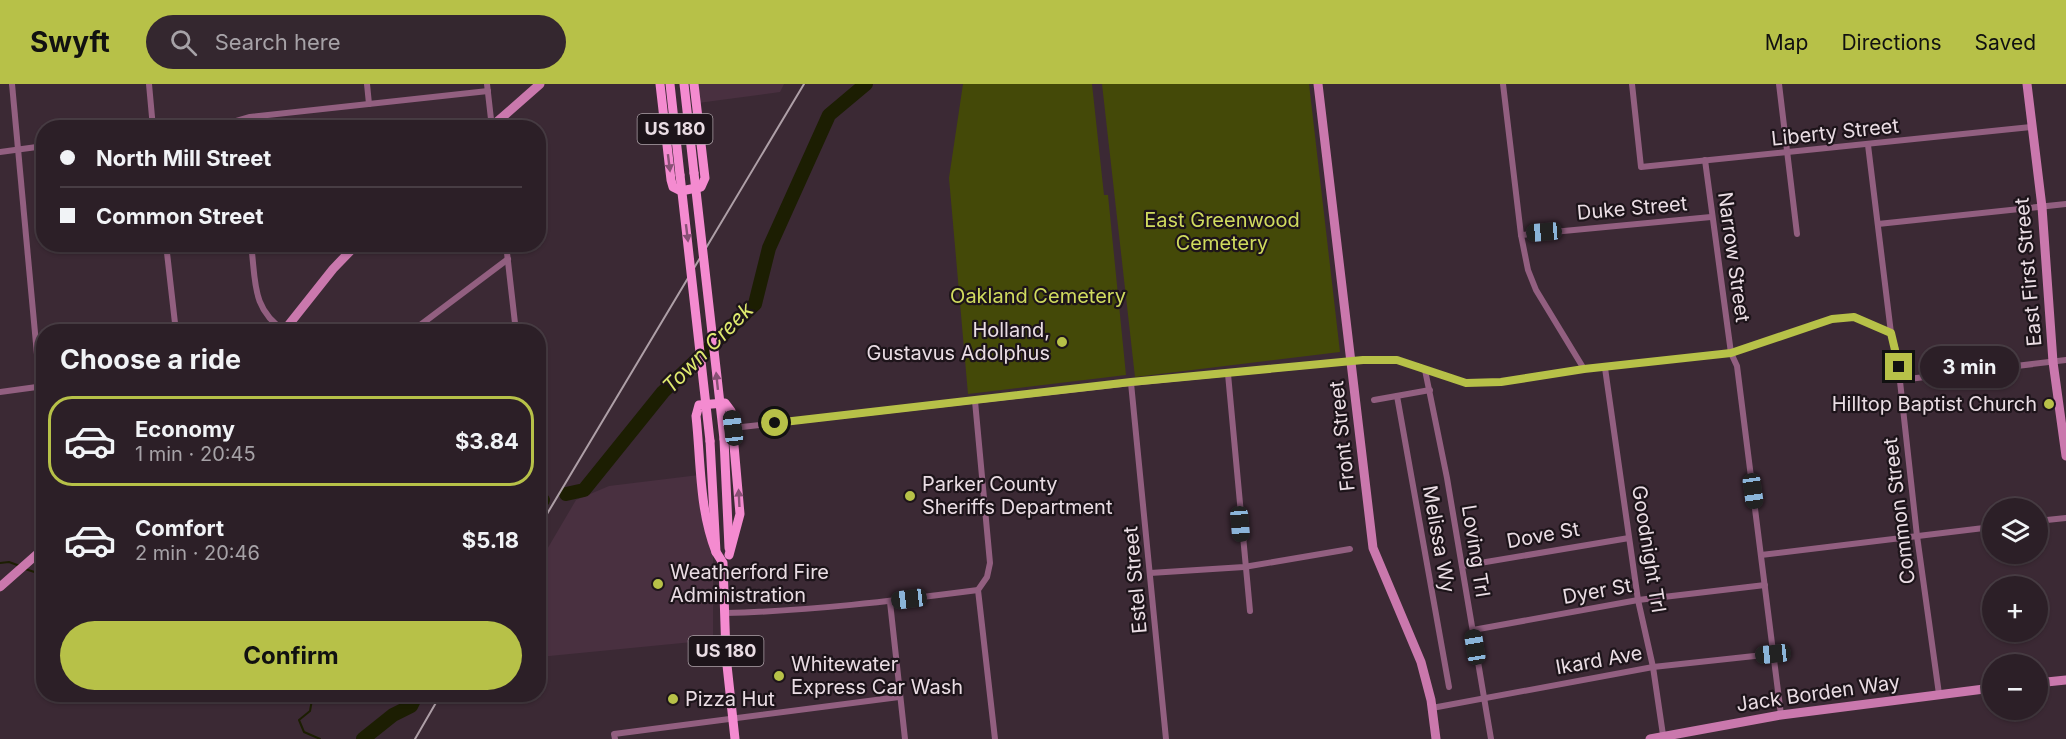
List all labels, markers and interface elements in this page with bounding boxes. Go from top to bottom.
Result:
search box [146,15,566,69]
text: Swyft [30,25,110,59]
icon: search [167,26,200,59]
text: Search here [215,29,340,55]
text: Map [1765,30,1808,55]
text: Directions [1841,30,1942,55]
text: Saved [1975,30,2036,55]
street label: Liberty Street [1770,113,1900,151]
road number: US 180 [638,114,712,144]
text: North Mill Street [96,145,271,171]
one-way arrow [664,154,674,173]
street label: Narrow Street [1713,190,1755,324]
street label: Duke Street [1576,191,1689,225]
street label: East First Street [2009,196,2046,347]
text: Common Street [96,203,263,229]
park label: East Greenwood Cemetery [1144,208,1300,255]
car [1525,221,1563,243]
one-way arrow [682,223,691,242]
park label: Oakland Cemetery [950,284,1126,308]
water label: Town Creek [657,297,759,398]
place label: Holland, Gustavus Adolphus [867,318,1050,365]
marker: Holland, Gustavus Adolphus [1055,335,1069,349]
text: Choose a ride [60,343,241,376]
callout: 3 min [1920,346,2019,388]
route end [1885,353,1912,380]
text: 3 min [1943,355,1996,379]
one-way arrow [712,372,722,391]
street label: Front Street [1324,379,1360,492]
place label: Hilltop Baptist Church [1832,392,2037,416]
marker: Hilltop Baptist Church [2042,397,2056,411]
car [722,409,744,447]
route start [761,409,788,436]
icon: car [63,414,117,468]
text: Economy [135,416,235,442]
text: $3.84 [455,428,519,454]
street label: Common Street [1878,436,1920,586]
text: 1 min · 20:45 [135,442,256,466]
place label: Parker County Sheriffs Department [922,472,1113,519]
car [1742,472,1764,510]
street label: Melissa Wy [1418,484,1460,594]
street label: Goodnight Trl [1627,484,1671,614]
one-way arrow [734,488,744,507]
marker: Parker County Sheriffs Department [903,489,917,503]
map controls [1982,498,2048,720]
button: layers [1982,498,2048,564]
street label: Loving Trl [1457,503,1495,599]
car [1229,505,1251,543]
icon: car [63,513,117,567]
text: Comfort [135,515,224,541]
street label: Dove St [1505,517,1582,553]
street label: Estel Street [1118,525,1152,635]
text: $5.18 [462,527,519,553]
text: 2 min · 20:46 [135,541,260,565]
place label: Weatherford Fire Administration [670,560,829,607]
street label: Dyer St [1561,573,1634,609]
button: + [1982,576,2048,642]
marker: Weatherford Fire Administration [651,577,665,591]
car [890,588,928,610]
button: Confirm [60,621,522,690]
car [1463,628,1487,666]
road number: US 180 [688,636,764,666]
street label: Ikard Ave [1554,641,1644,679]
car [1754,643,1792,665]
place label: Whitewater Express Car Wash [791,652,963,699]
button: − [1982,654,2048,720]
marker: Whitewater Express Car Wash [772,669,786,683]
street label: Jack Borden Way [1735,670,1901,716]
place label: Pizza Hut [685,687,775,711]
marker: Pizza Hut [666,692,680,706]

